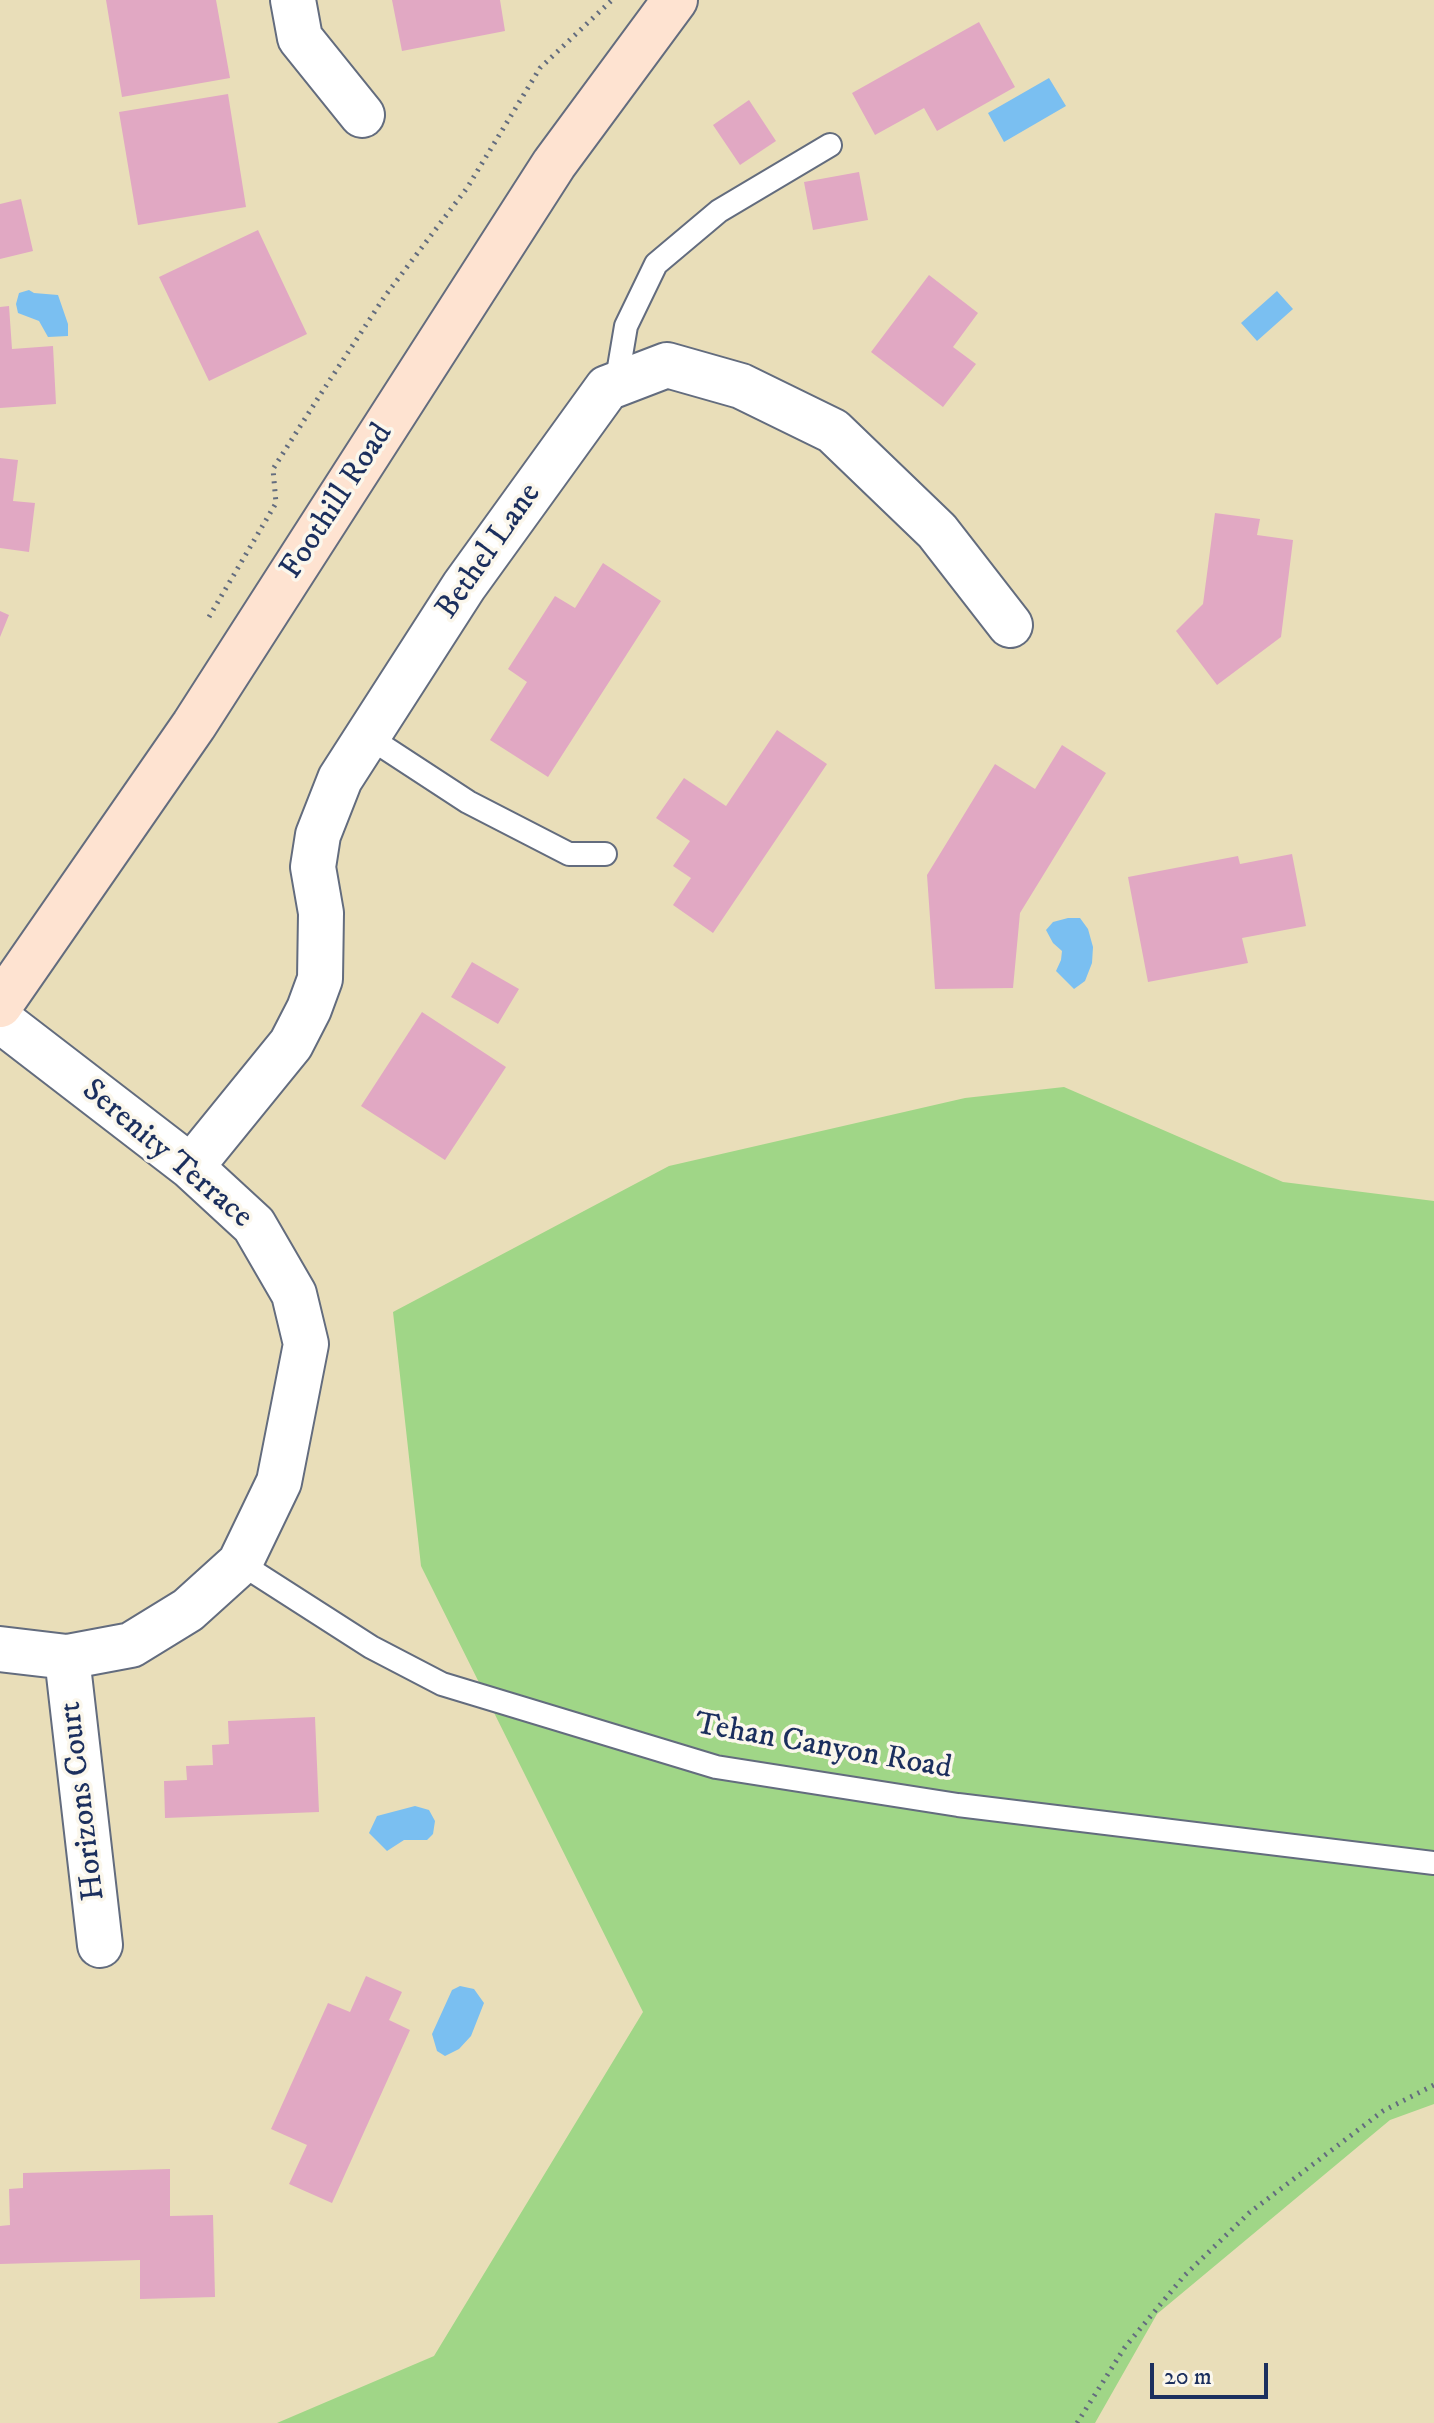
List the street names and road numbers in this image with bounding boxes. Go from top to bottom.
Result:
street label: Foothill Road [274,417,402,587]
street label: Bethel Lane [429,477,551,627]
street label: Serenity Terrace [73,1072,259,1238]
street label: Horizons Court [53,1699,115,1903]
street label: Tehan Canyon Road [692,1707,954,1789]

